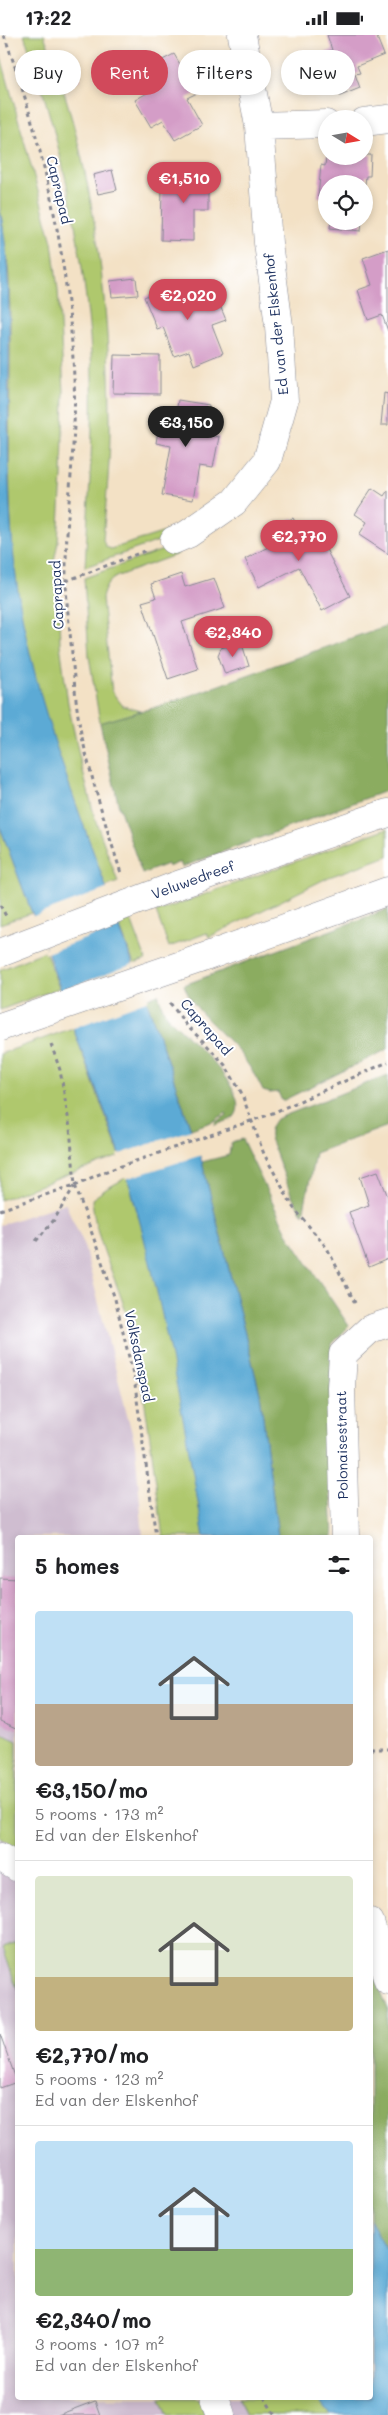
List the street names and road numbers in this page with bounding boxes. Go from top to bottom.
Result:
street label: Caprapad [42,154,77,226]
street label: Ed van der Elskenhof [259,252,292,396]
street label: Caprapad [45,560,68,630]
street label: Veluwedreef [149,856,237,903]
street label: Caprapad [176,994,236,1059]
street label: Volksdanspad [120,1308,159,1404]
street label: Polonaisestraat [331,1391,352,1499]

